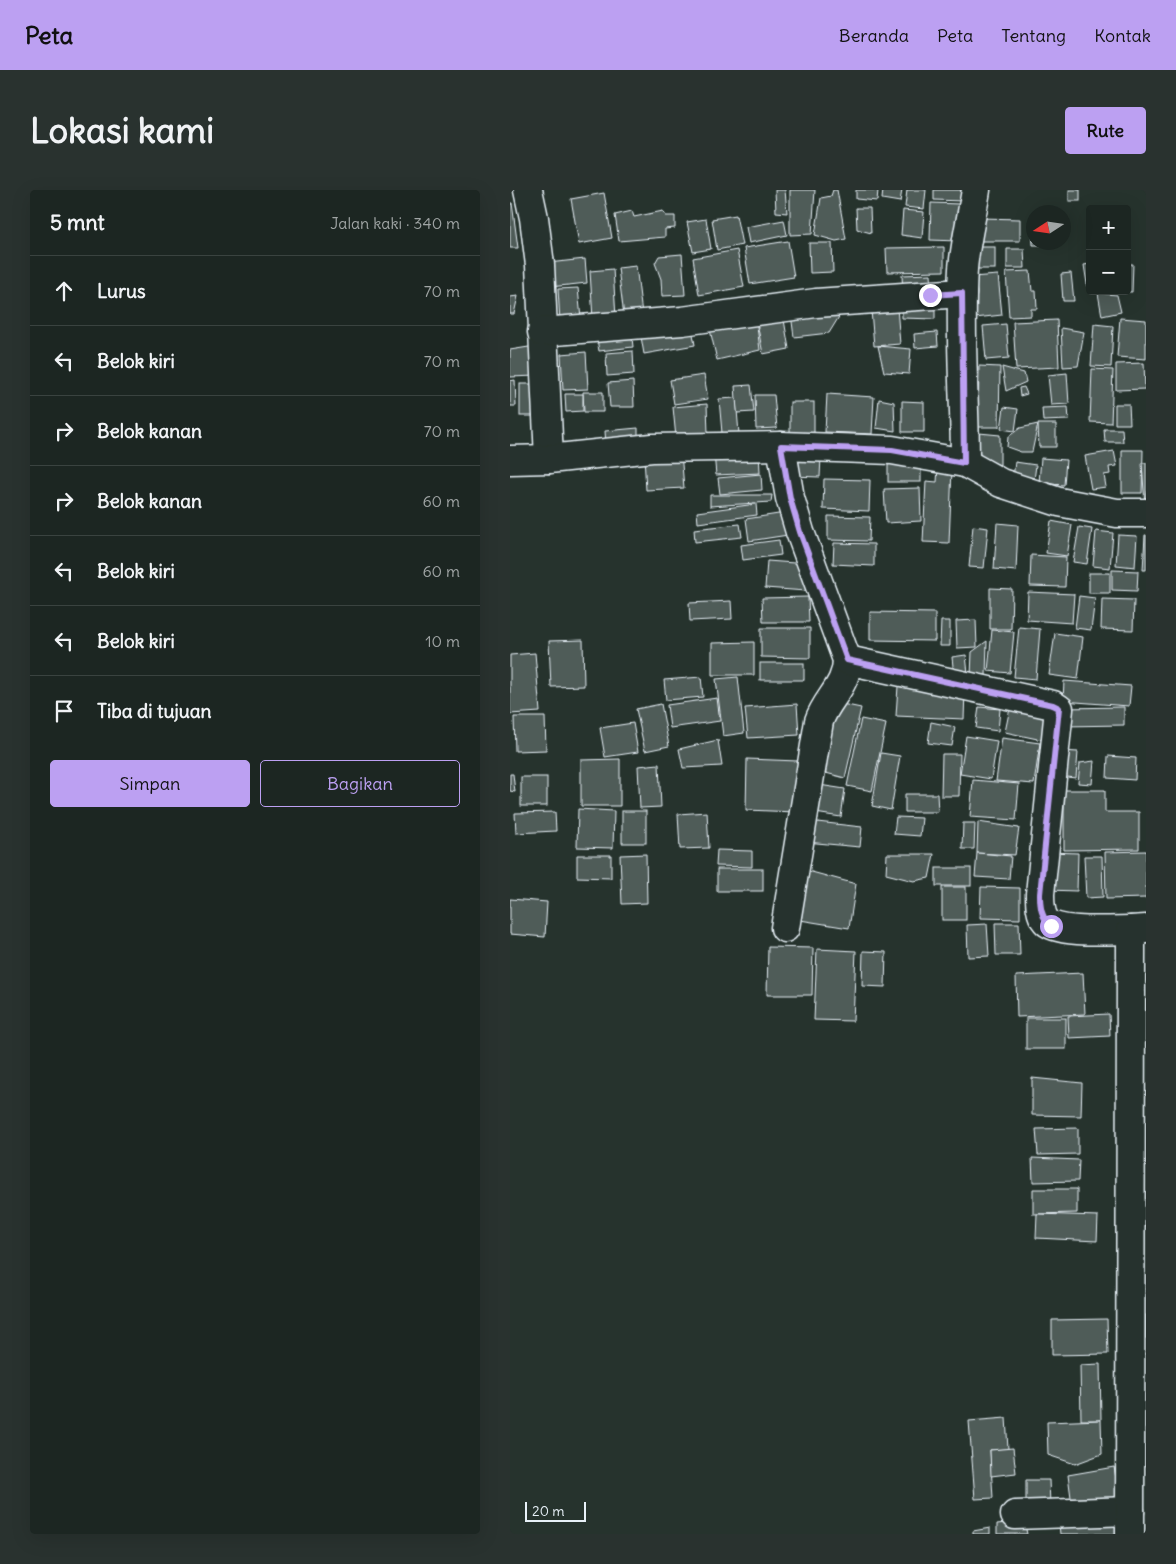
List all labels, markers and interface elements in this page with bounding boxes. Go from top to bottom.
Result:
text: Peta [25,20,73,50]
text: Beranda [839,24,909,47]
text: Peta [937,24,973,47]
text: Tentang [1001,24,1066,47]
text: Kontak [1094,24,1151,47]
button: Rute [1065,107,1146,154]
text: Lokasi kami [30,108,214,152]
north arrow [1026,205,1071,250]
map controls [1086,205,1131,295]
button: + [1086,205,1131,250]
text: 5 mnt [50,209,105,236]
text: Jalan kaki · 340 m [330,213,460,233]
button: − [1086,250,1131,295]
icon: ahead [50,277,78,305]
text: Lurus [97,279,146,303]
text: 70 m [424,281,460,301]
route end [919,284,942,307]
icon: left [50,347,78,375]
text: Belok kiri [97,349,175,373]
text: 70 m [424,351,460,371]
icon: right [50,417,78,445]
text: Belok kanan [97,419,202,443]
text: 70 m [424,421,460,441]
icon: right [50,487,78,515]
text: Belok kanan [97,489,202,513]
text: 60 m [422,491,460,511]
icon: left [50,557,78,585]
text: Belok kiri [97,559,175,583]
text: 60 m [422,561,460,581]
icon: left [50,627,78,655]
text: Belok kiri [97,629,175,653]
text: 10 m [425,631,460,651]
icon: arrive [50,697,78,725]
text: Tiba di tujuan [97,699,212,723]
button: Simpan [50,760,250,807]
button: Bagikan [260,760,460,807]
route start [1040,915,1063,938]
scale bar [525,1499,586,1522]
text: 20 m [532,1502,565,1520]

